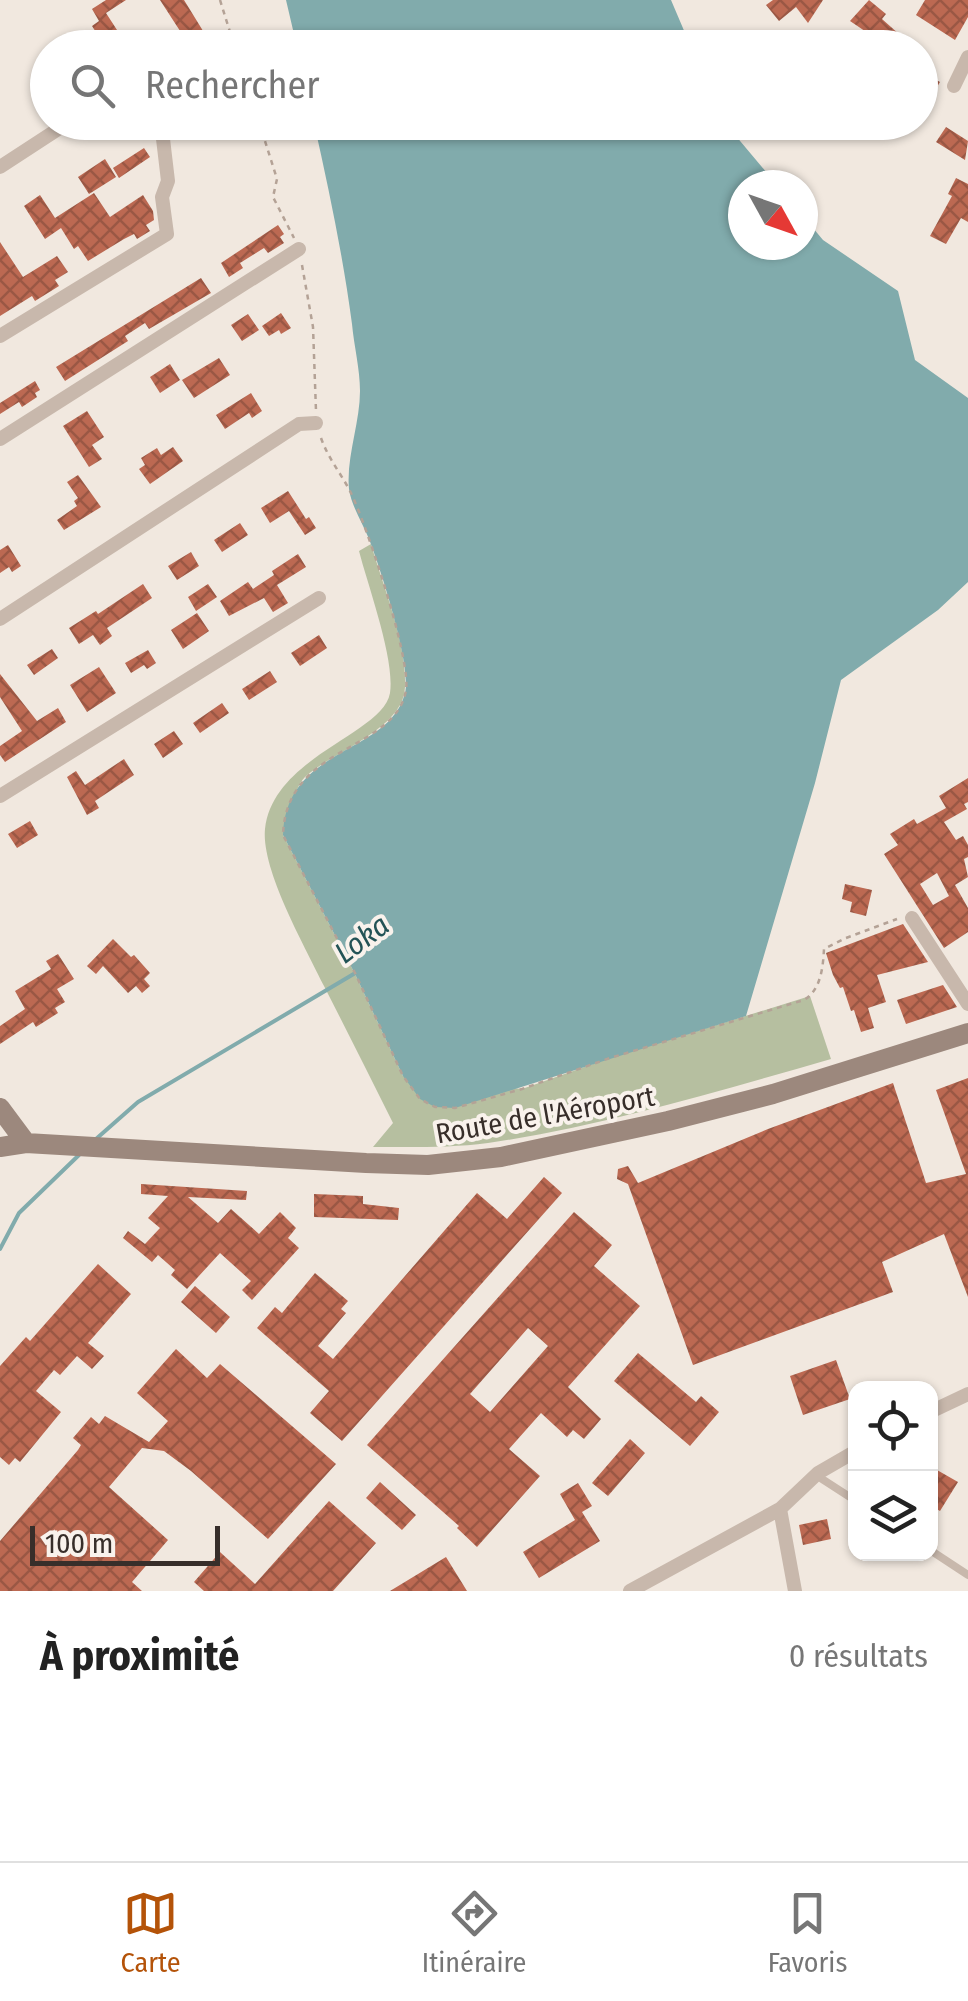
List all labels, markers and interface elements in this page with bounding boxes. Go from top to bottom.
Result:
search box [30,30,938,140]
icon: search [65,58,120,113]
text: Rechercher [145,62,320,108]
north arrow [728,170,818,260]
water label: Loka [328,907,396,971]
street label: Route de l'Aéroport [433,1079,658,1150]
map controls [848,1381,938,1561]
button: locate [848,1381,938,1471]
button: layers [848,1471,938,1561]
scale bar [30,1521,220,1566]
text: 100 m [45,1527,113,1560]
text: À proximité [40,1631,239,1681]
text: 0 résultats [789,1637,928,1675]
tab: Carte [121,1886,181,1979]
tab: Itinéraire [422,1886,526,1979]
tab: Favoris [768,1886,847,1979]

